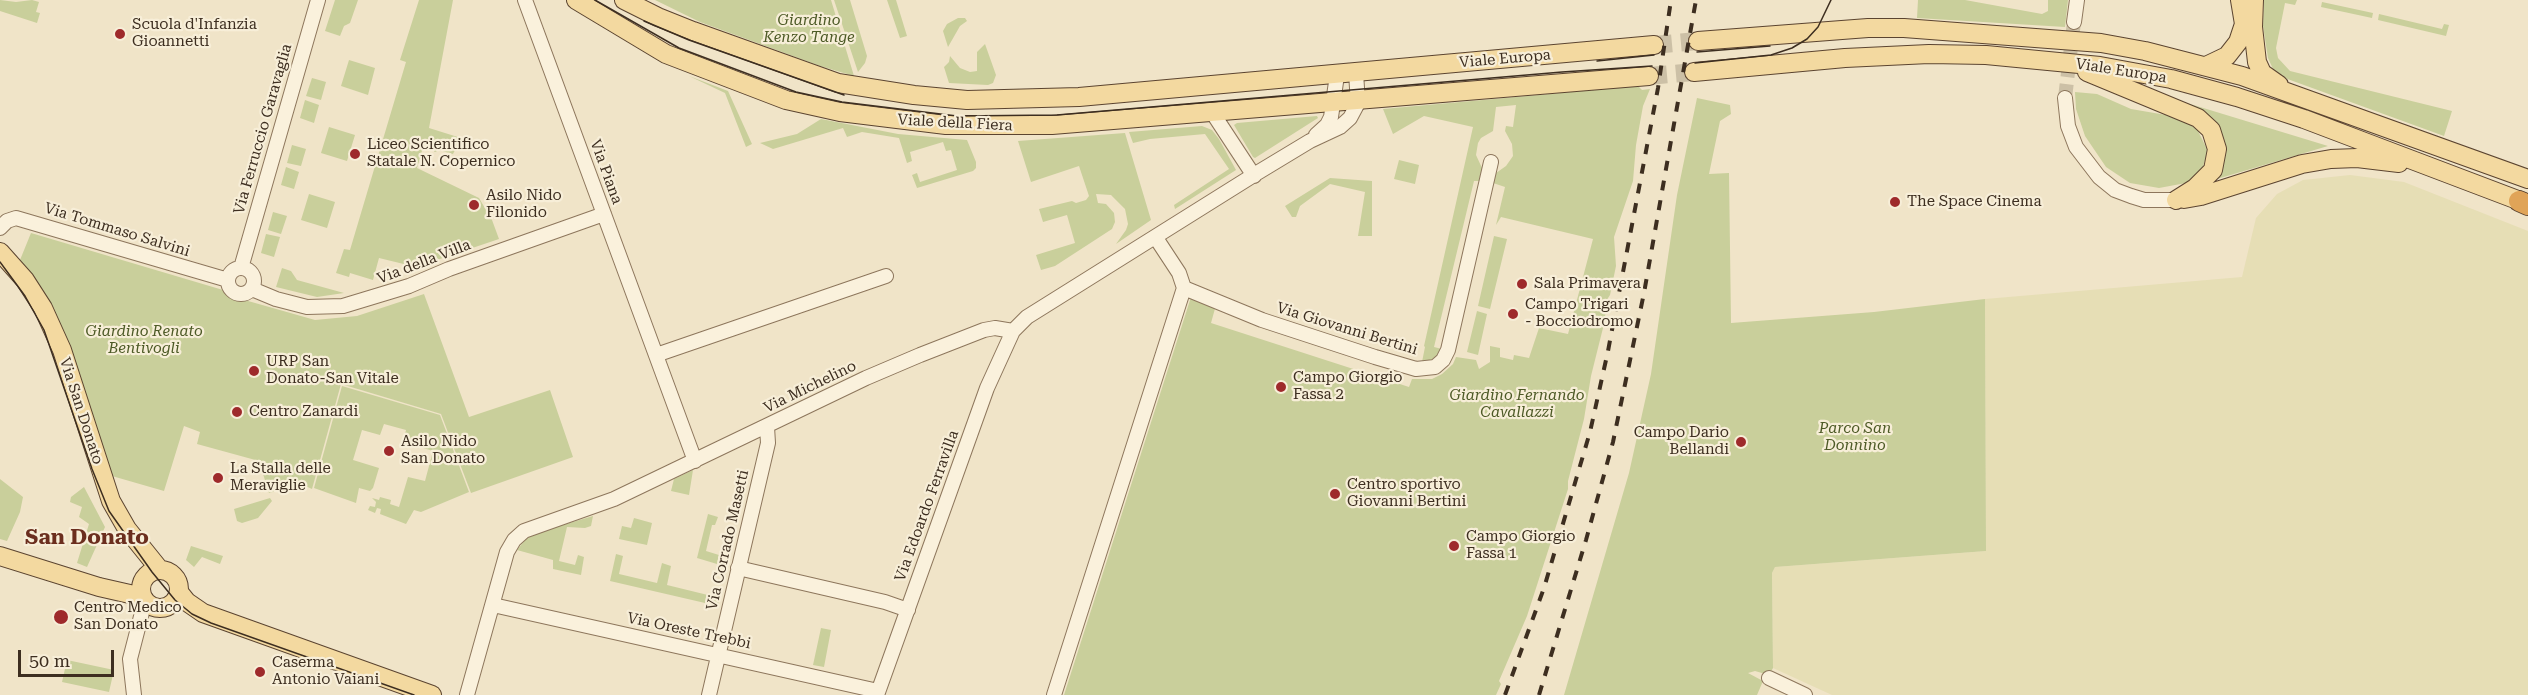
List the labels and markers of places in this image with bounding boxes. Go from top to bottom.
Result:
place label: Scuola d'Infanzia Gioannetti [132,16,257,51]
marker: Scuola d'Infanzia Gioannetti [113,27,127,41]
place label: Liceo Scientifico Statale N. Copernico [367,136,515,171]
marker: Liceo Scientifico Statale N. Copernico [348,147,362,161]
place label: Asilo Nido Filonido [486,187,562,222]
place label: The Space Cinema [1907,193,2042,211]
marker: The Space Cinema [1888,195,1902,209]
marker: Asilo Nido Filonido [467,198,481,212]
place label: Sala Primavera [1534,275,1641,293]
marker: Sala Primavera [1515,277,1529,291]
place label: Campo Trigari - Bocciodromo [1525,296,1633,331]
marker: Campo Trigari - Bocciodromo [1506,307,1520,321]
place label: URP San Donato-San Vitale [266,353,399,388]
marker: URP San Donato-San Vitale [247,364,261,378]
place label: Campo Giorgio Fassa 2 [1293,369,1402,404]
marker: Campo Giorgio Fassa 2 [1274,380,1288,394]
place label: Centro Zanardi [249,403,358,421]
marker: Centro Zanardi [230,405,244,419]
place label: Campo Dario Bellandi [1634,424,1729,459]
place label: Asilo Nido San Donato [401,433,485,468]
marker: Campo Dario Bellandi [1734,435,1748,449]
marker: Asilo Nido San Donato [382,444,396,458]
place label: La Stalla delle Meraviglie [230,460,331,495]
marker: La Stalla delle Meraviglie [211,471,225,485]
place label: Centro sportivo Giovanni Bertini [1347,476,1466,511]
marker: Centro sportivo Giovanni Bertini [1328,487,1342,501]
place label: Campo Giorgio Fassa 1 [1466,528,1575,563]
marker: Campo Giorgio Fassa 1 [1447,539,1461,553]
place label: Centro Medico San Donato [74,599,182,634]
marker: Centro Medico San Donato [52,608,70,626]
place label: Caserma Antonio Vaiani [272,654,379,689]
marker: Caserma Antonio Vaiani [253,665,267,679]

